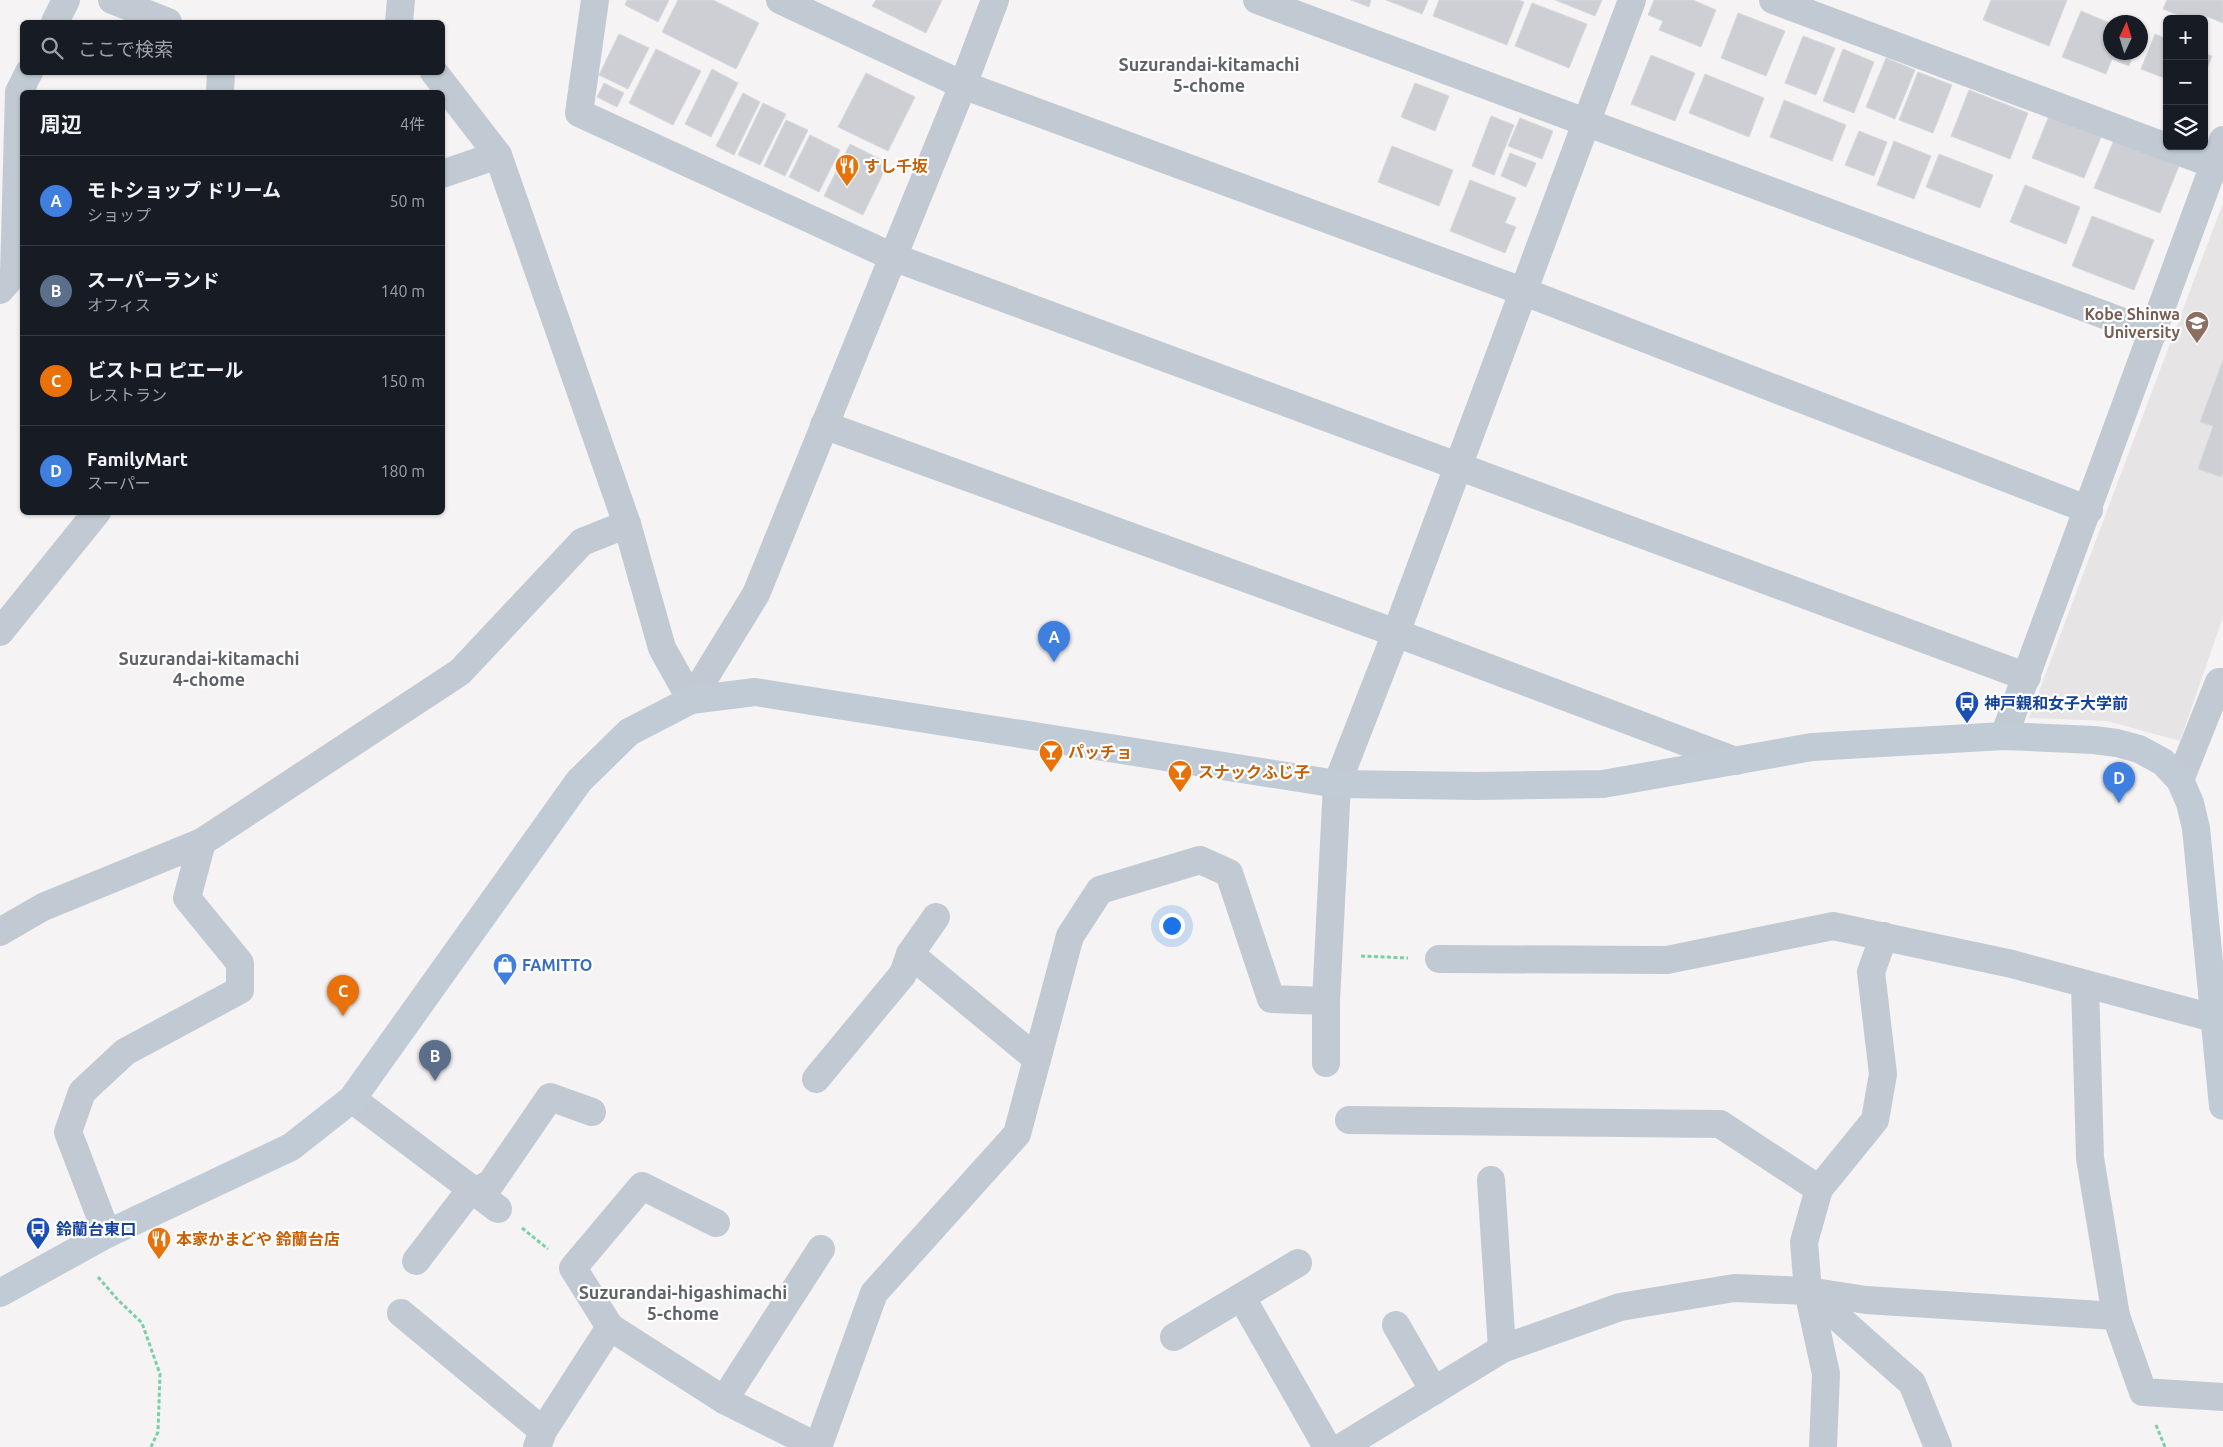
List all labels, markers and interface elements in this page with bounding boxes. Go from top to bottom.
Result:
north arrow [2103,15,2148,60]
map controls [2163,15,2208,150]
button: + [2163,15,2208,60]
search box [20,20,445,75]
icon: search [38,34,66,62]
text: ここで検索 [78,38,173,60]
district label: Suzurandai-kitamachi 5-chome [1118,54,1300,95]
button: − [2163,60,2208,105]
button: layers [2163,105,2208,150]
text: 周辺 [40,112,82,136]
text: 4件 [400,115,425,133]
restaurant icon: すし千坂 [834,153,860,187]
place label: すし千坂 [864,157,928,175]
text: モトショップ ドリーム [87,179,281,201]
text: A [50,192,62,210]
text: 50 m [389,192,425,210]
text: ショップ [87,206,151,224]
text: スーパーランド [87,269,220,291]
text: B [51,282,61,300]
text: 140 m [380,282,425,300]
text: オフィス [87,296,151,314]
place label: Kobe Shinwa University [2084,305,2180,341]
school or university icon: Kobe Shinwa University [2184,310,2210,344]
text: ビストロ ピエール [87,359,244,381]
text: C [51,372,61,390]
text: 150 m [380,372,425,390]
text: レストラン [87,386,167,404]
text: FamilyMart [87,448,188,470]
text: D [50,462,62,480]
text: 180 m [380,462,425,480]
text: スーパー [87,474,151,492]
pin: A [1038,621,1070,662]
district label: Suzurandai-kitamachi 4-chome [118,648,300,689]
bus stop icon: 神戸親和女子大学前 [1954,690,1980,724]
place label: 神戸親和女子大学前 [1984,694,2128,712]
bar icon: パッチョ [1038,739,1064,773]
place label: パッチョ [1068,743,1132,761]
bar icon: スナックふじ子 [1167,759,1193,793]
pin: D [2103,762,2135,803]
place label: スナックふじ子 [1198,763,1310,781]
your location [1159,913,1185,939]
shop icon: FAMITTO [492,952,518,986]
place label: FAMITTO [522,956,592,974]
pin: C [327,975,359,1016]
pin: B [419,1040,451,1081]
bus stop icon: 鈴蘭台東口 [25,1216,51,1250]
place label: 鈴蘭台東口 [56,1220,136,1238]
restaurant icon: 本家かまどや 鈴蘭台店 [146,1226,172,1260]
place label: 本家かまどや 鈴蘭台店 [176,1230,340,1248]
district label: Suzurandai-higashimachi 5-chome [579,1282,787,1323]

